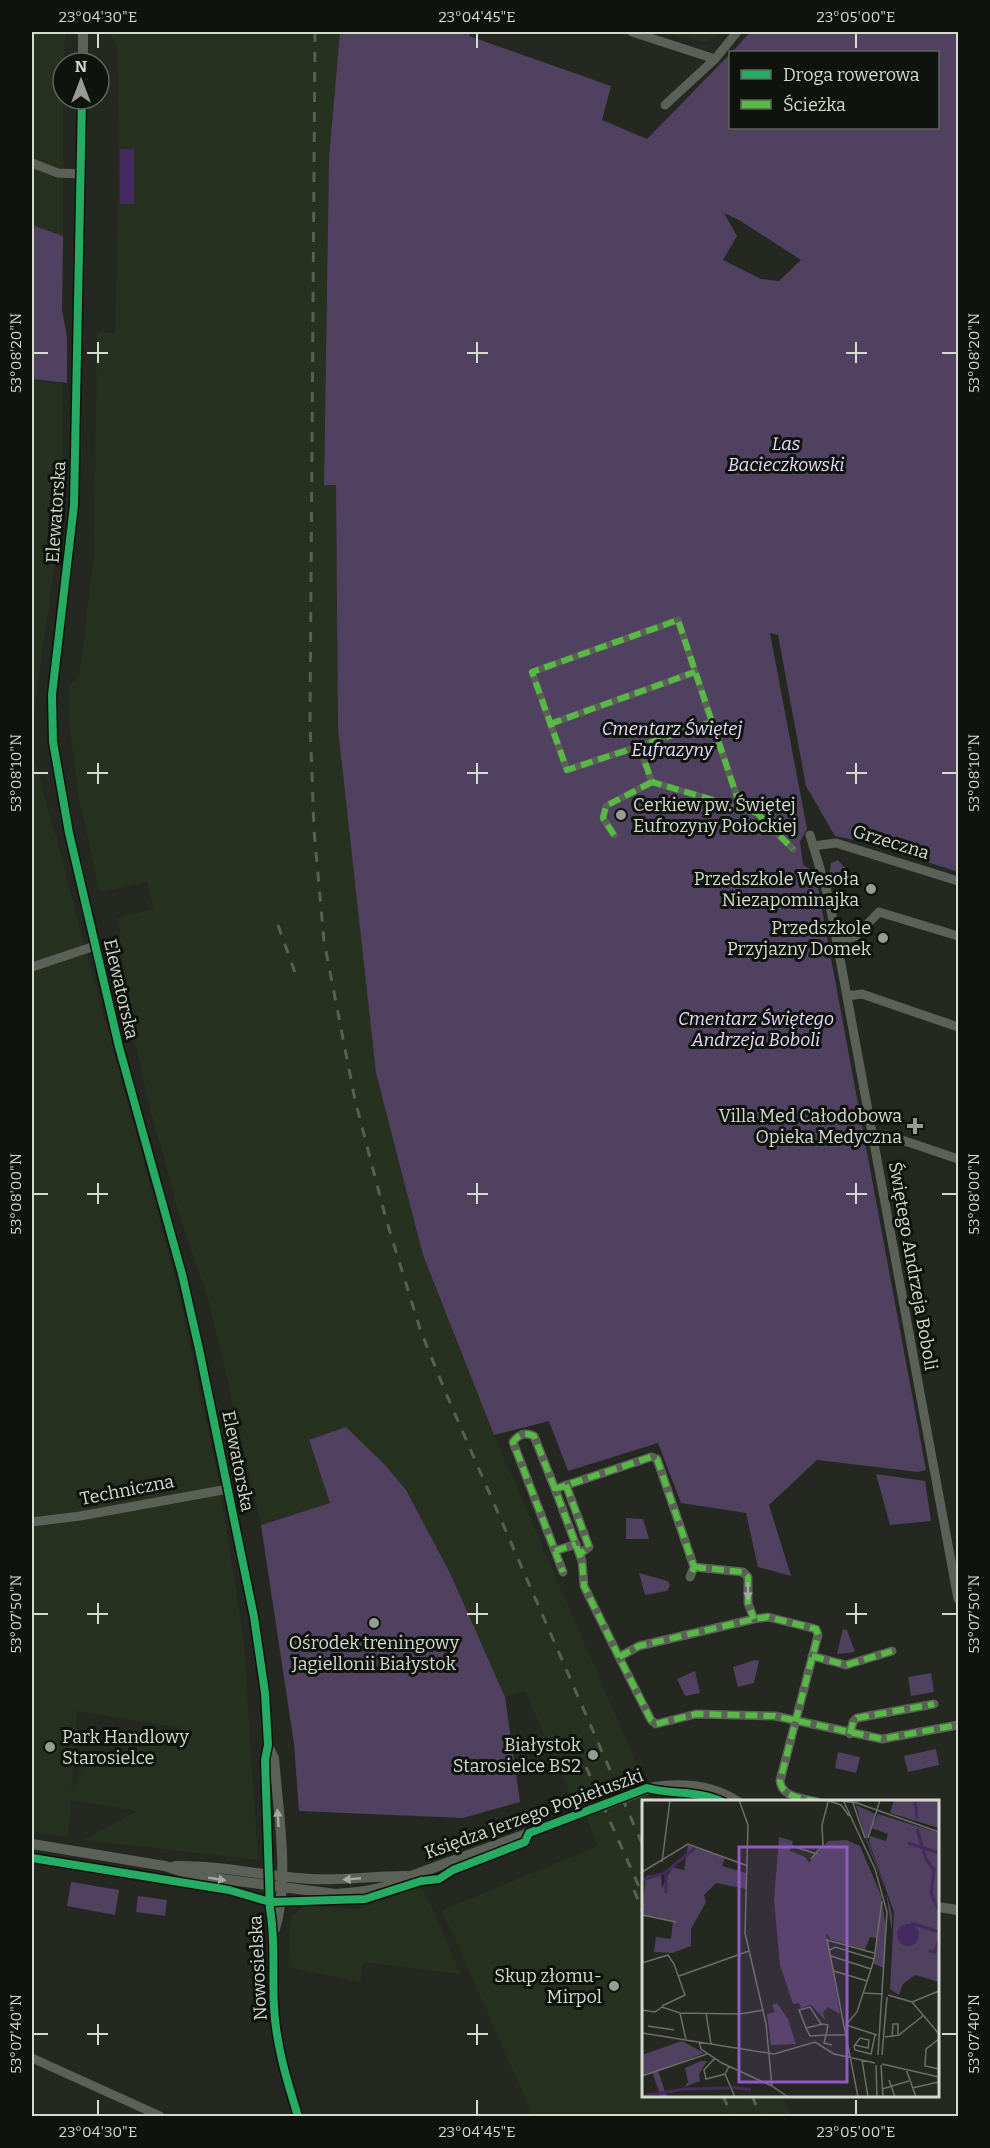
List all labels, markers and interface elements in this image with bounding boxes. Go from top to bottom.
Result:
text: 23°04'30"E [59,8,137,26]
text: 23°04'45"E [438,8,516,26]
text: 23°05'00"E [817,8,895,26]
north arrow [51,51,111,111]
legend [729,51,939,129]
text: N [75,57,87,76]
text: Droga rowerowa [783,64,920,86]
text: Ścieżka [783,94,846,116]
text: 53°08'20"N [7,313,25,393]
text: 53°08'20"N [965,313,983,393]
park label: Las Bacieczkowski [728,433,844,476]
street label: Elewatorska [41,460,71,564]
park label: Cmentarz Świętej Eufrazyny [602,718,742,761]
text: 53°08'10"N [7,734,25,812]
text: 53°08'10"N [965,734,983,812]
place label: Cerkiew pw. Świętej Eufrozyny Połockiej [633,794,797,837]
marker: Cerkiew pw. Świętej Eufrozyny Połockiej [614,808,628,822]
street label: Grzeczna [850,820,932,864]
place label: Przedszkole Wesoła Niezapominajka [694,868,859,911]
marker: Przedszkole Wesoła Niezapominajka [864,882,878,896]
place label: Przedszkole Przyjazny Domek [727,917,872,960]
marker: Przedszkole Przyjazny Domek [876,931,890,945]
street label: Elewatorska [99,937,143,1041]
park label: Cmentarz Świętego Andrzeja Boboli [678,1008,834,1051]
place label: Villa Med Całodobowa Opieka Medyczna [719,1105,902,1148]
marker: Villa Med Całodobowa Opieka Medyczna [906,1117,924,1135]
text: 53°08'00"N [7,1153,25,1235]
text: 53°08'00"N [965,1153,983,1235]
street label: Świętego Andrzeja Boboli [884,1160,942,1372]
street label: Elewatorska [217,1409,259,1513]
street label: Techniczna [78,1470,176,1510]
text: 53°07'50"N [7,1574,25,1653]
text: 53°07'50"N [965,1574,983,1653]
one-way arrow [743,1582,753,1601]
marker: Ośrodek treningowy Jagiellonii Białystok [367,1616,381,1630]
place label: Ośrodek treningowy Jagiellonii Białystok [289,1632,460,1675]
place label: Park Handlowy Starosielce [62,1726,189,1769]
place label: Białystok Starosielce BS2 [453,1734,582,1777]
marker: Park Handlowy Starosielce [43,1740,57,1754]
marker: Białystok Starosielce BS2 [586,1748,600,1762]
street label: Księdza Jerzego Popiełuszki [422,1764,646,1864]
inset map [642,1800,939,2097]
one-way arrow [273,1808,283,1827]
one-way arrow [343,1874,362,1884]
one-way arrow [208,1875,227,1884]
street label: Nowosielska [244,1915,272,2021]
place label: Skup złomu- Mirpol [494,1965,602,2008]
marker: Skup złomu- Mirpol [607,1979,621,1993]
text: 53°07'40"N [7,1994,25,2074]
text: 53°07'40"N [965,1994,983,2074]
text: 23°04'30"E [59,2123,137,2141]
text: 23°04'45"E [438,2123,516,2141]
text: 23°05'00"E [817,2123,895,2141]

